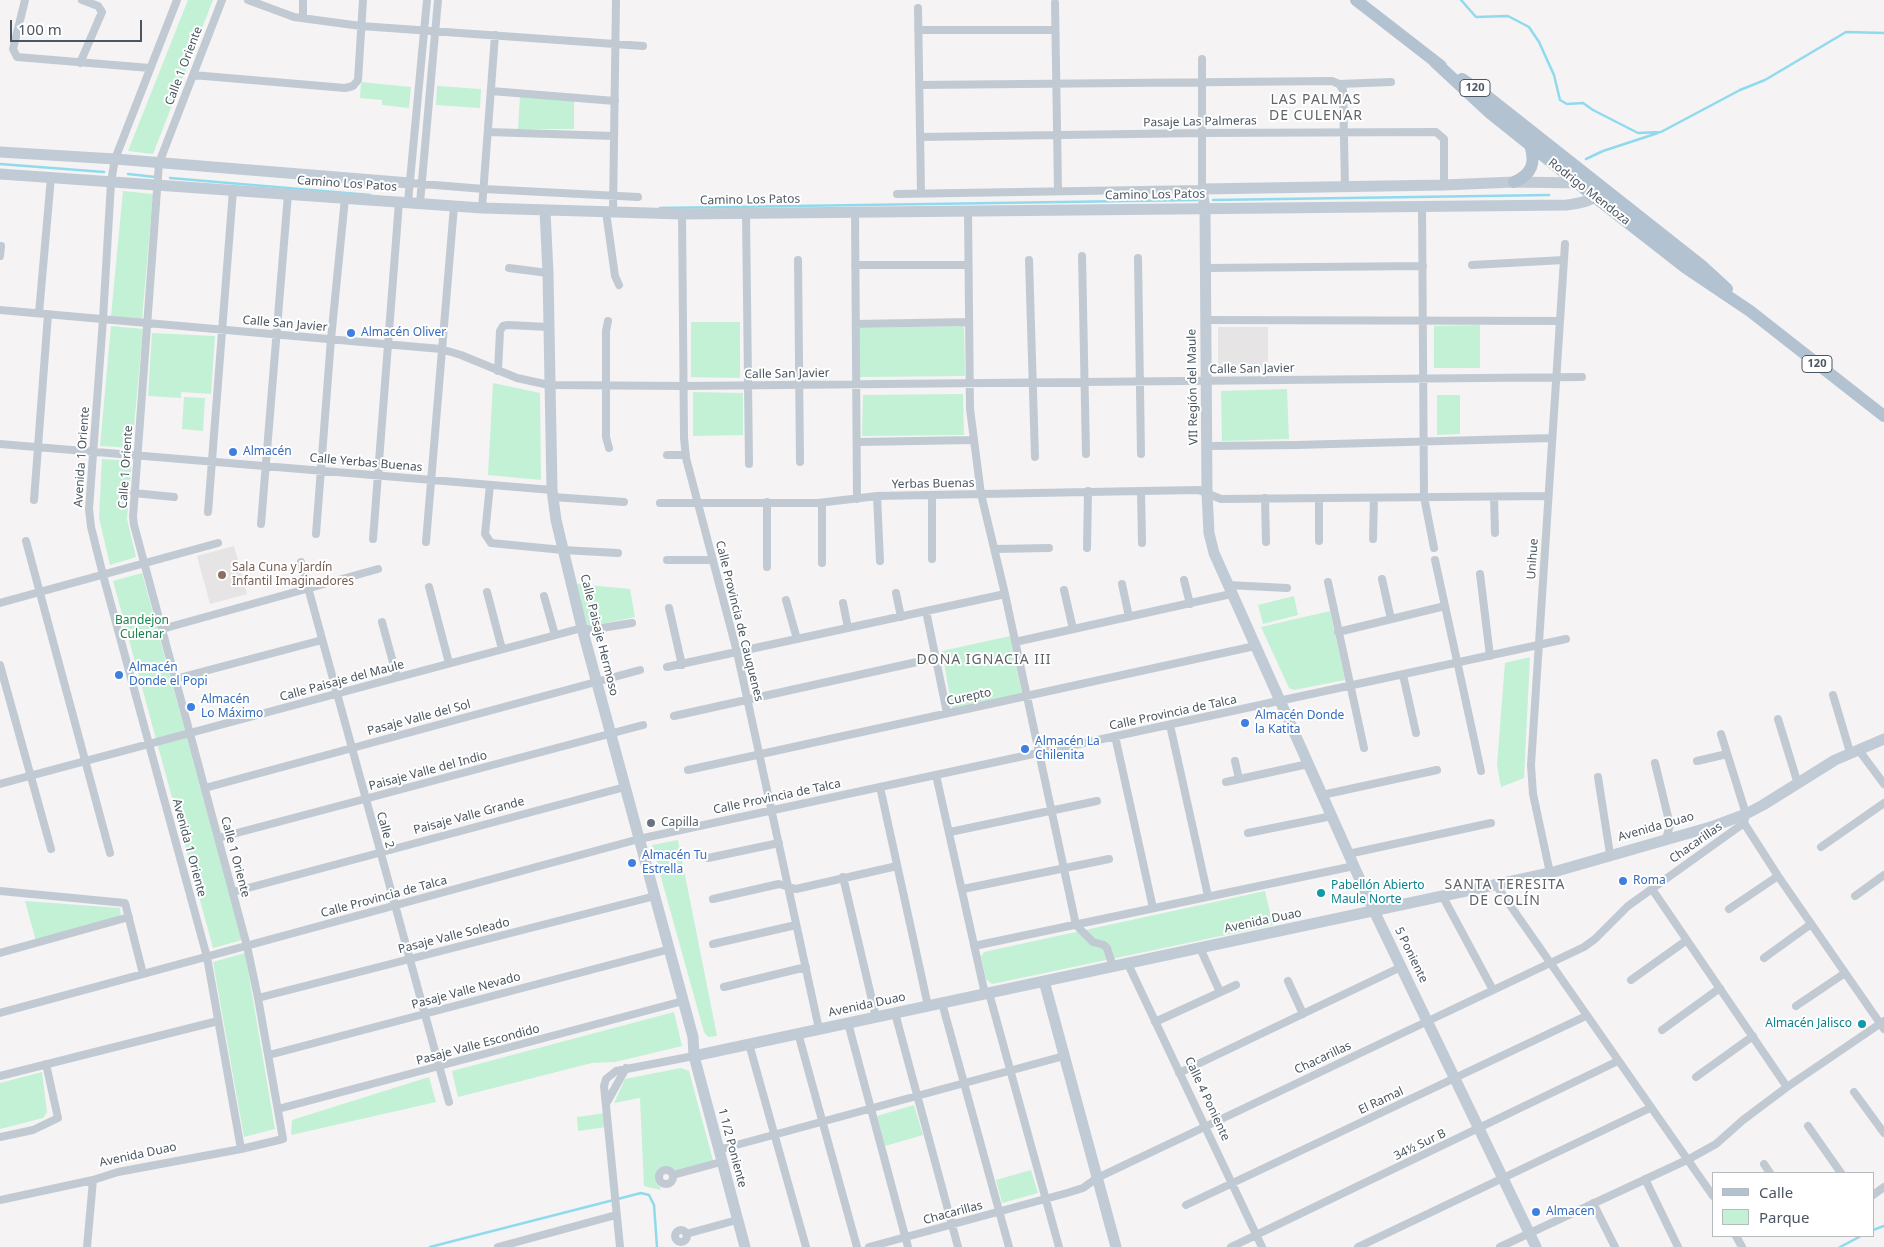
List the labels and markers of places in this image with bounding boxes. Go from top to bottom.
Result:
place label: Almacén Oliver [361,326,446,340]
marker: Almacén Oliver [345,327,357,339]
place label: Almacén [243,445,292,459]
marker: Almacén [227,446,239,458]
place label: Sala Cuna y Jardín Infantil Imaginadores [232,561,354,589]
marker: Sala Cuna y Jardín Infantil Imaginadores [216,569,228,581]
place label: Almacén Donde el Popi [129,661,208,689]
marker: Almacén Donde el Popi [113,669,125,681]
place label: Almacén Lo Máximo [201,693,263,721]
marker: Almacén Lo Máximo [185,701,197,713]
place label: Almacén Donde la Katita [1255,709,1344,737]
marker: Almacén Donde la Katita [1239,717,1251,729]
place label: Almacén La Chilenita [1035,735,1100,763]
marker: Almacén La Chilenita [1019,743,1031,755]
place label: Capilla [661,816,699,830]
marker: Capilla [645,817,657,829]
place label: Almacén Tu Estrella [642,849,707,877]
marker: Almacén Tu Estrella [626,857,638,869]
place label: Roma [1633,874,1666,888]
marker: Roma [1617,875,1629,887]
place label: Pabellón Abierto Maule Norte [1331,879,1425,907]
marker: Pabellón Abierto Maule Norte [1315,887,1327,899]
place label: Almacén Jalisco [1765,1017,1852,1031]
marker: Almacén Jalisco [1856,1018,1868,1030]
place label: Almacen [1546,1205,1595,1219]
marker: Almacen [1530,1206,1542,1218]

